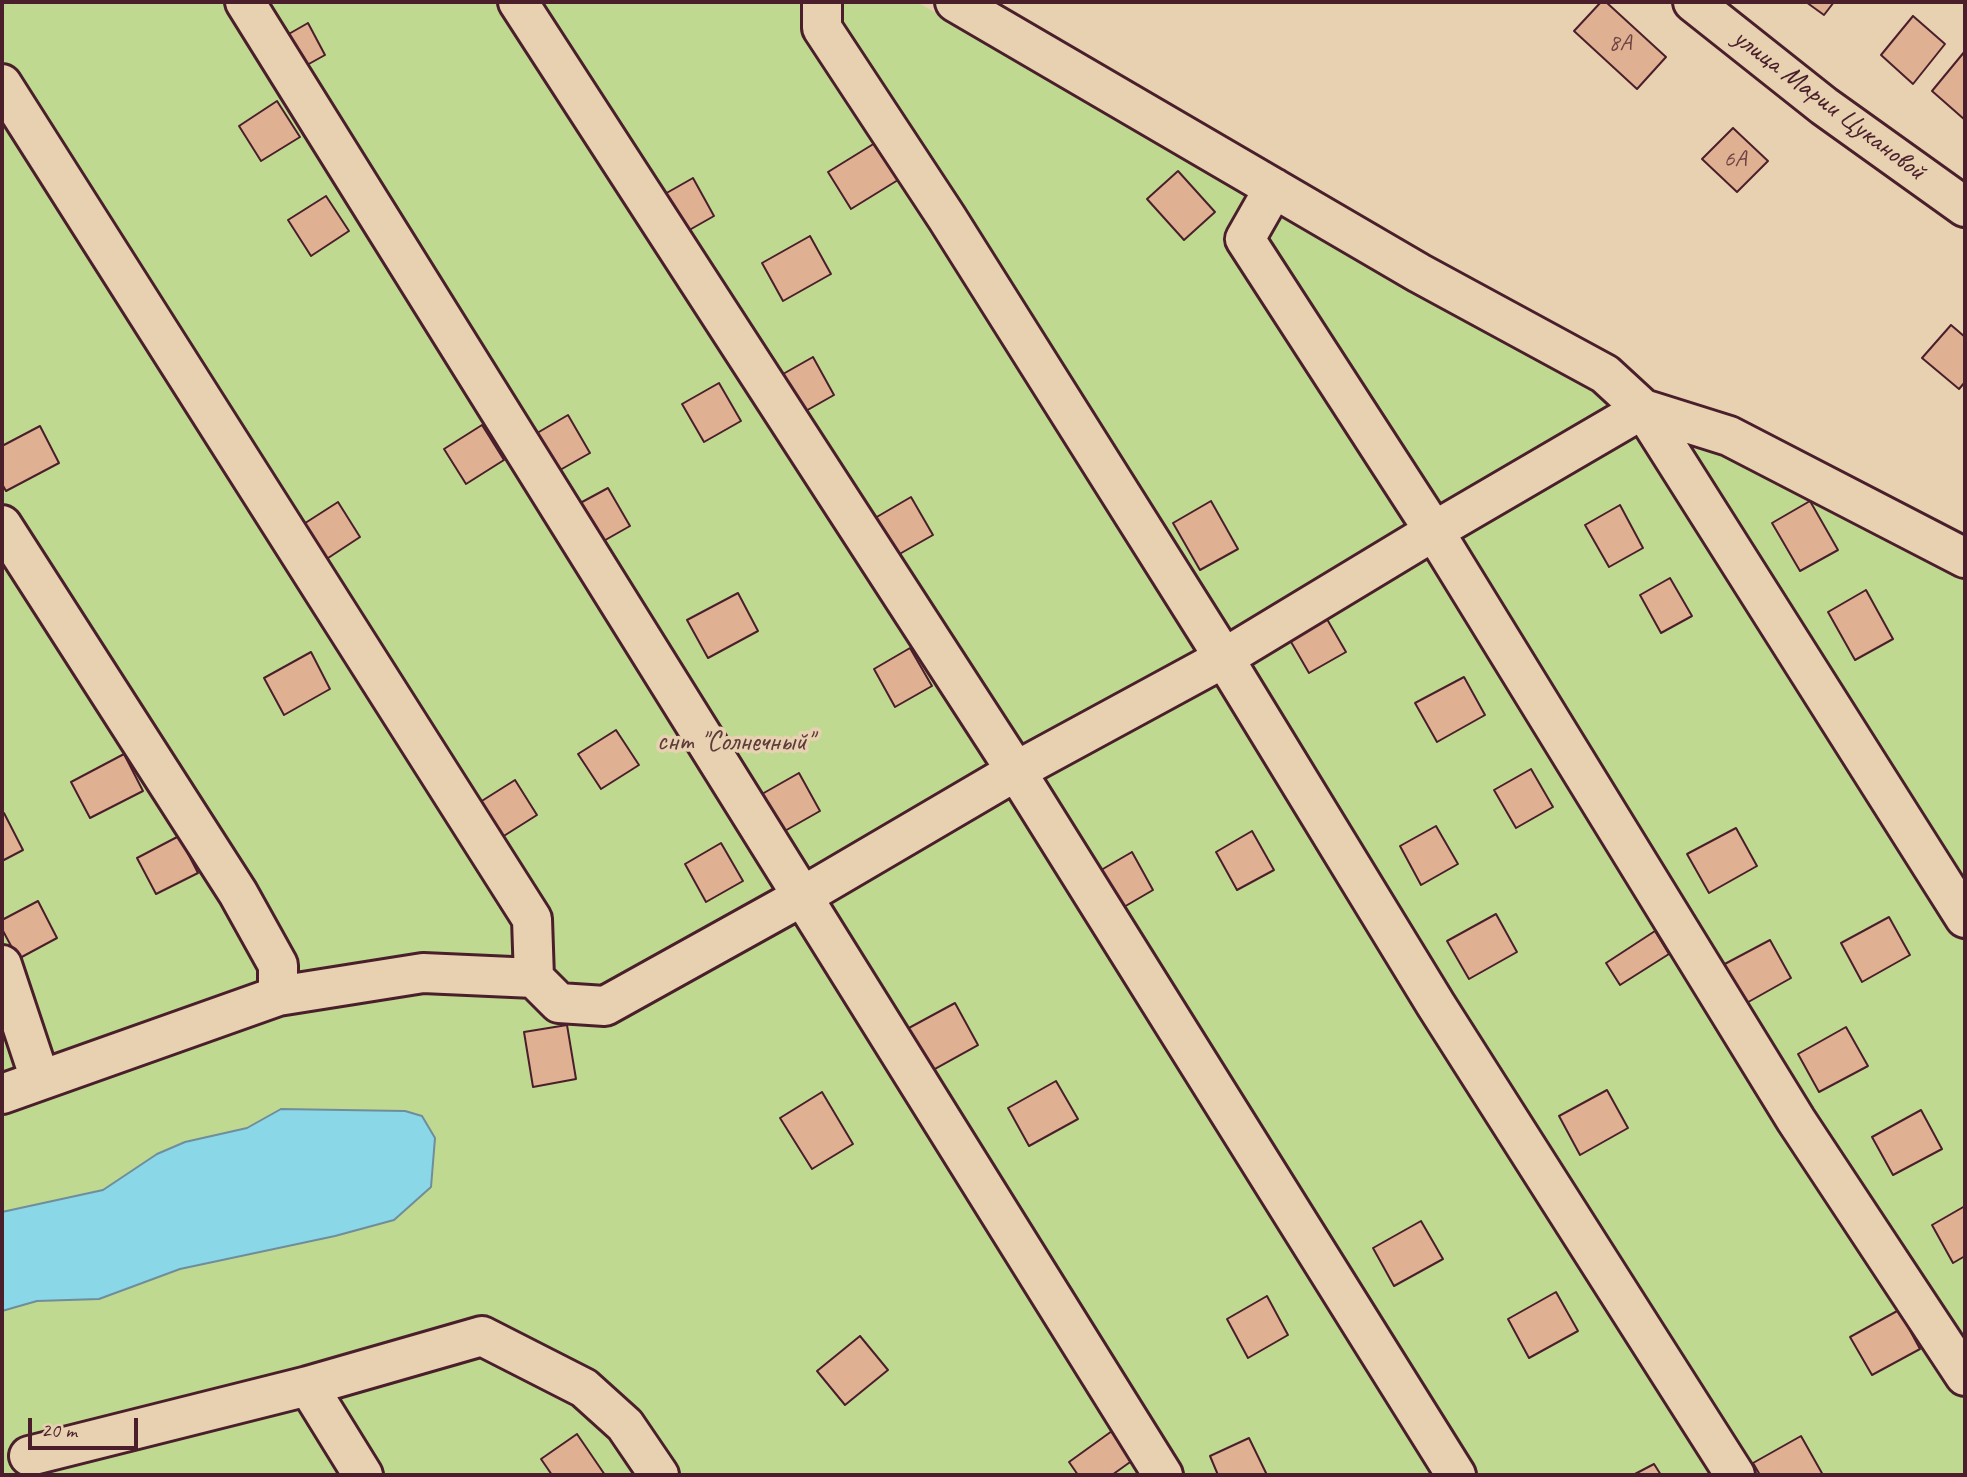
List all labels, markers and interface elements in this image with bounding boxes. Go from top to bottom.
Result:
street label: улица Марии Цукановой [1726,22,1932,188]
house number: 8А [1609,30,1631,58]
house number: 6А [1724,146,1746,174]
park label: снт "Солнечный" [657,726,813,760]
scale bar [32,1404,142,1448]
text: 20 m [41,1417,77,1443]

